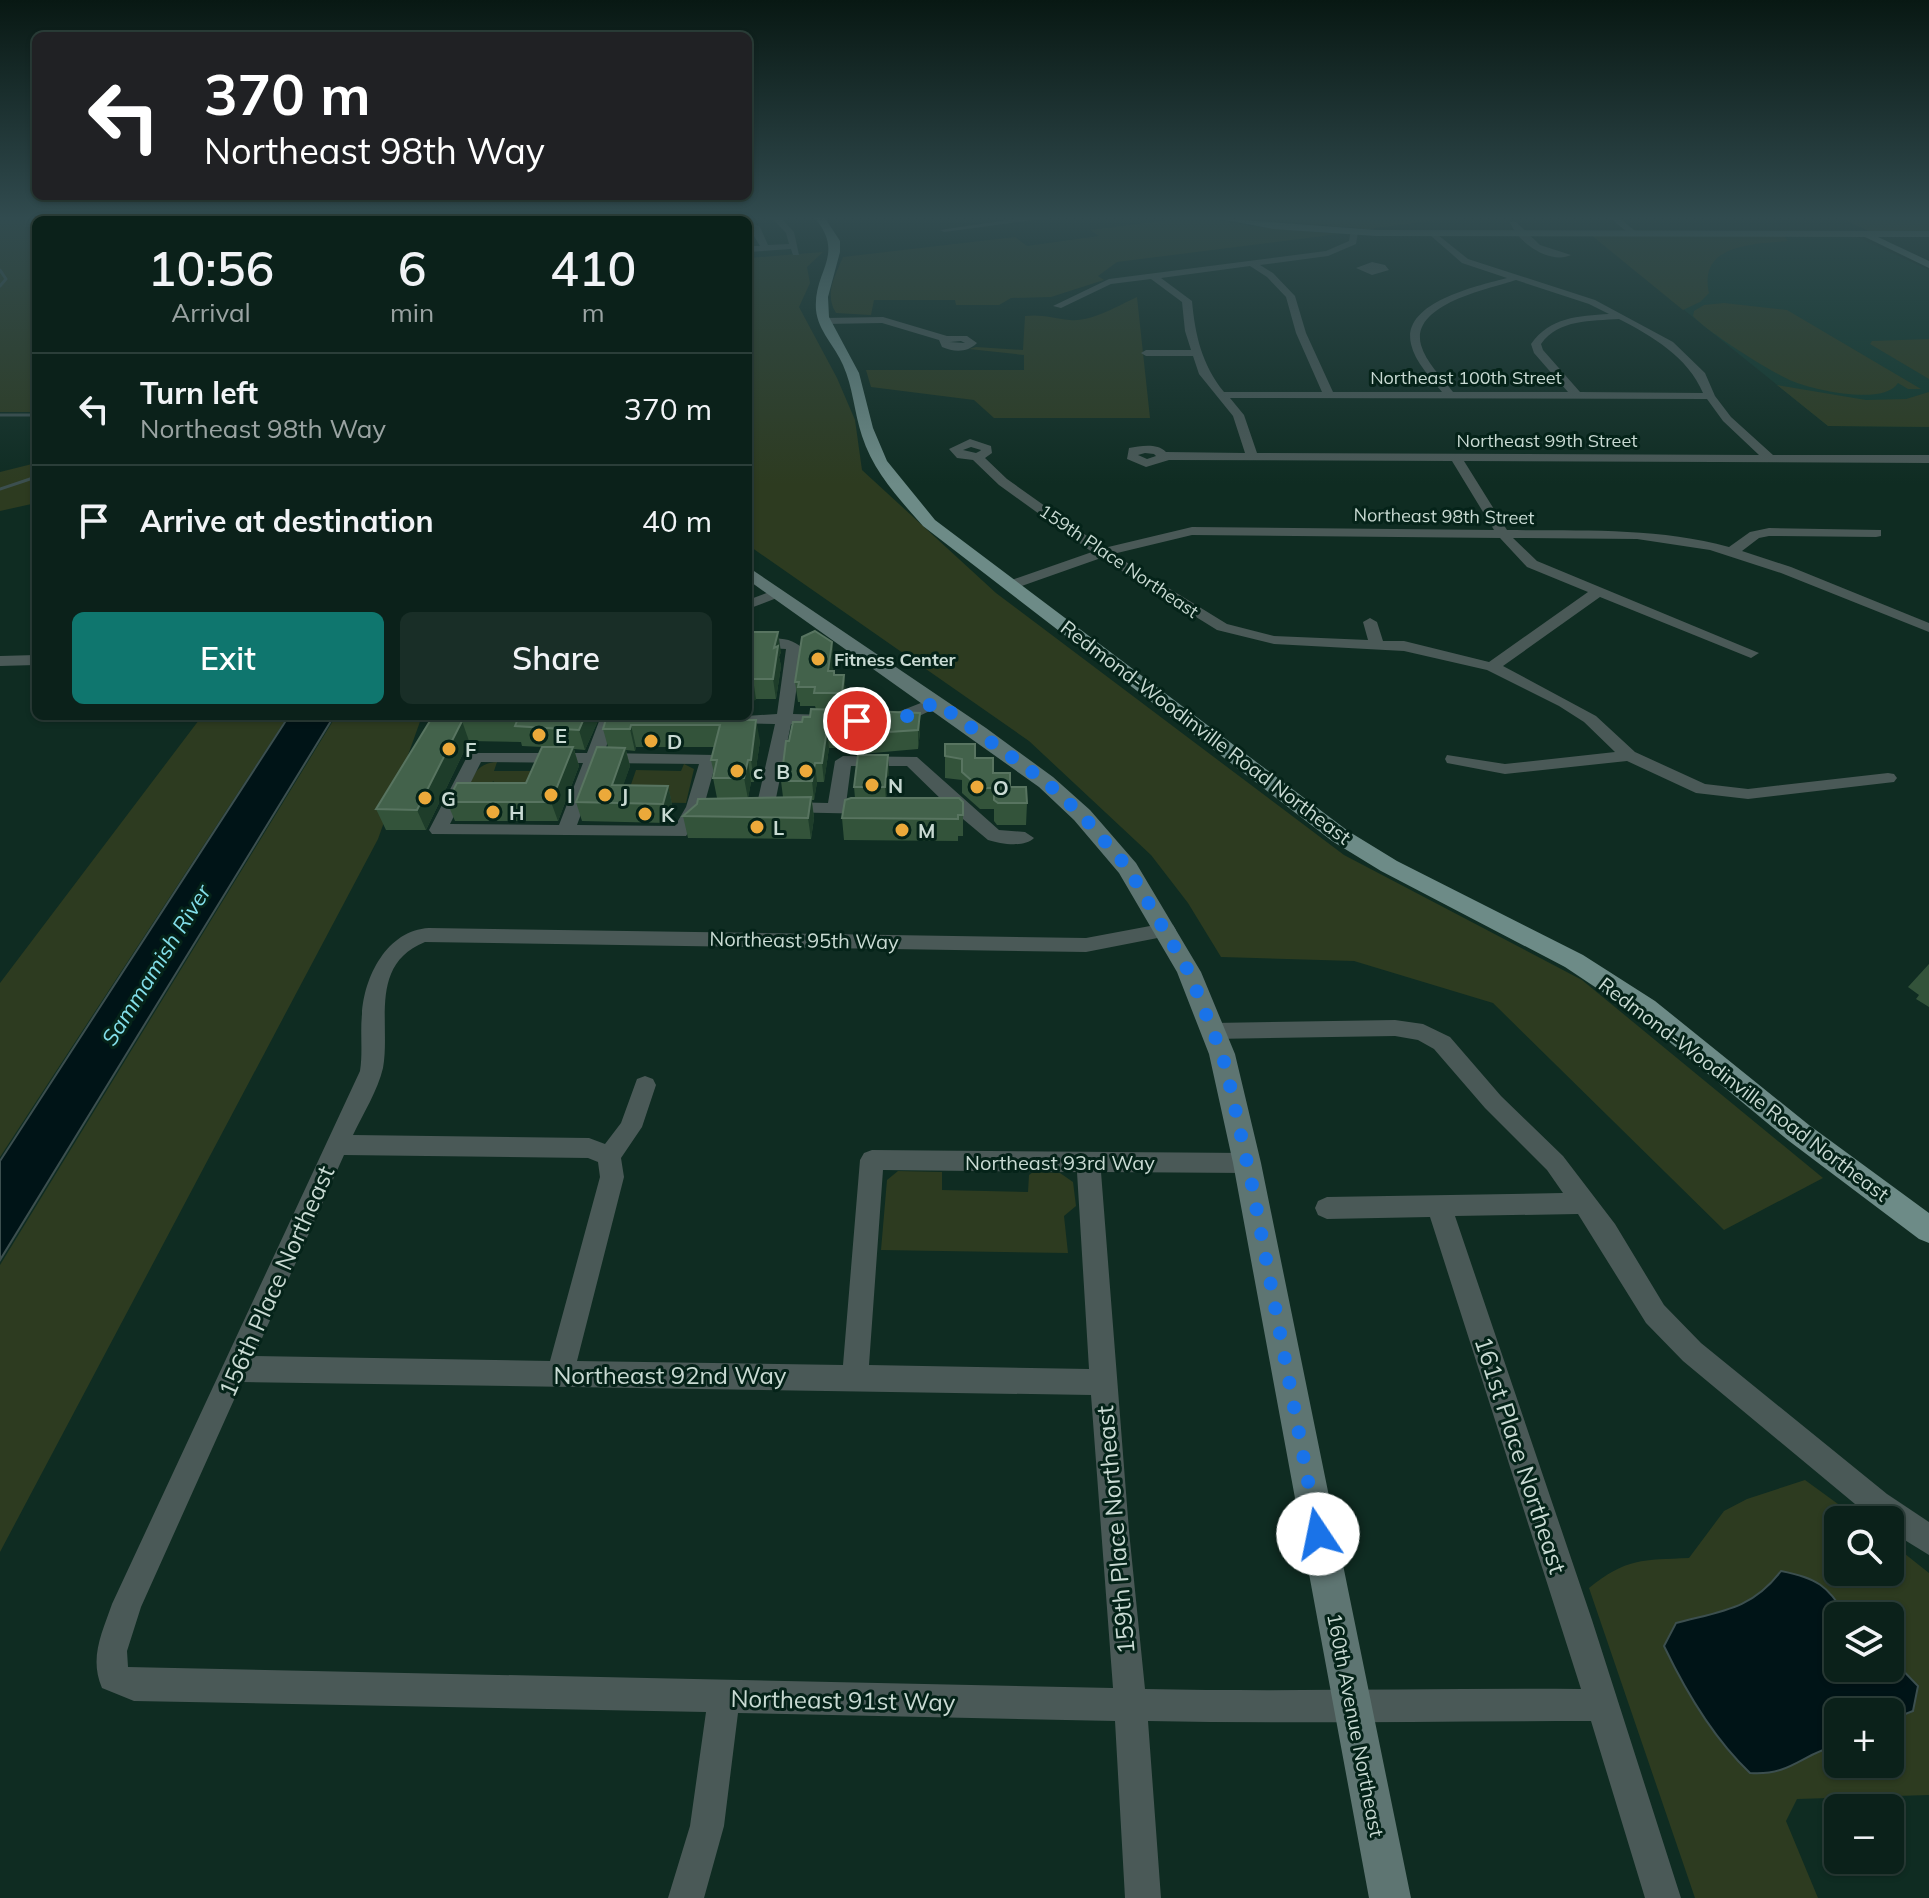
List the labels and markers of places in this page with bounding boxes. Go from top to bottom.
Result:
place label: Fitness Center [834,648,957,671]
marker: Fitness Center [809,650,827,668]
pin [823,687,891,755]
place label: E [555,723,567,748]
marker: E [530,726,548,744]
place label: D [667,729,682,754]
marker: D [642,732,660,750]
place label: F [465,737,476,762]
marker: F [440,740,458,758]
place label: c [753,759,763,784]
place label: B [776,759,790,784]
marker: c [728,762,746,780]
marker: B [797,762,815,780]
place label: N [888,773,903,798]
place label: O [993,775,1009,800]
marker: N [863,776,881,794]
marker: O [968,778,986,796]
place label: I [567,783,573,808]
place label: J [621,783,628,808]
place label: G [441,786,456,811]
marker: I [542,786,560,804]
marker: J [596,786,614,804]
marker: G [416,789,434,807]
place label: H [509,800,524,825]
place label: K [661,802,675,827]
marker: H [484,803,502,821]
marker: K [636,805,654,823]
place label: L [773,815,784,840]
marker: L [748,818,766,836]
place label: M [918,818,935,843]
marker: M [893,821,911,839]

